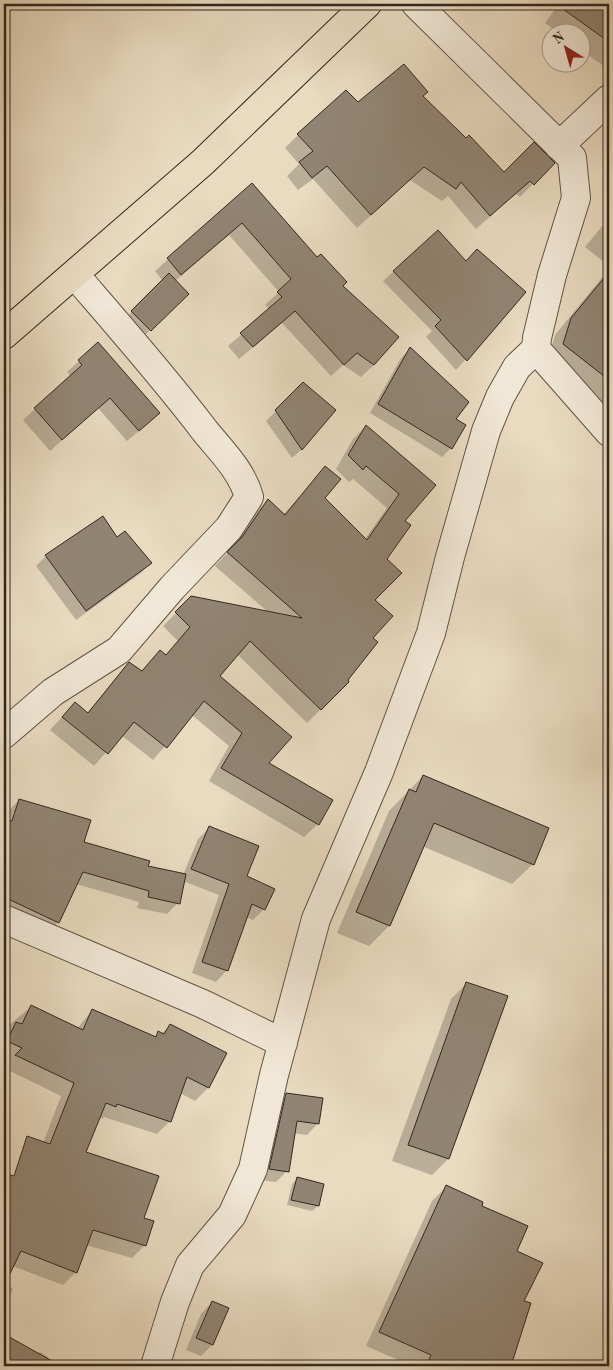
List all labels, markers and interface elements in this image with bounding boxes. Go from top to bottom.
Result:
north arrow [540,22,590,72]
text: N [550,29,568,47]

